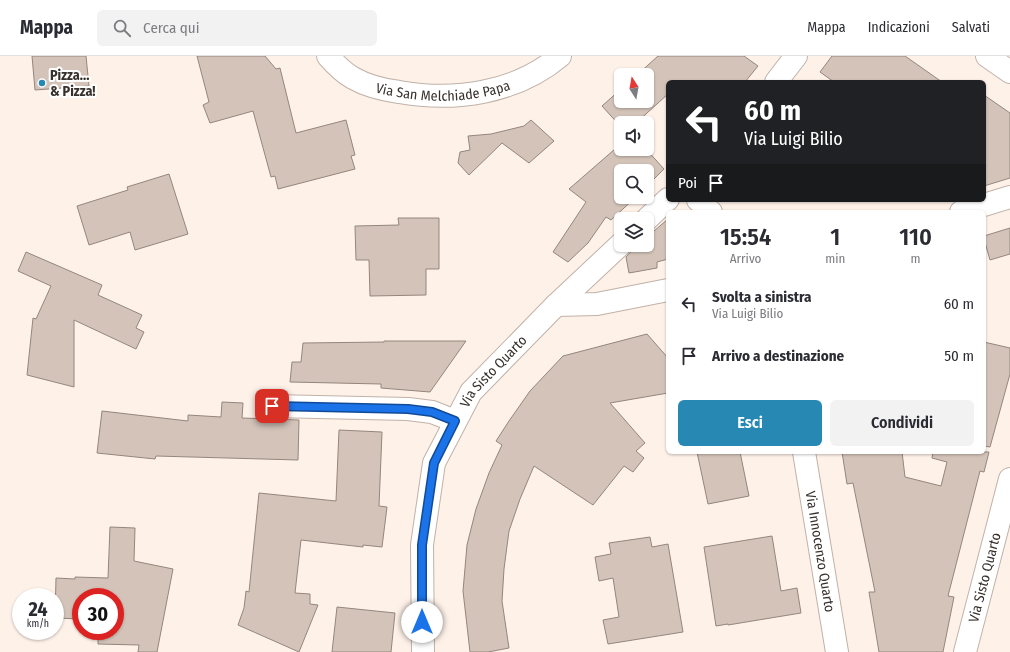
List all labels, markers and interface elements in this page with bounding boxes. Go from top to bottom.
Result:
search box [97,10,377,46]
text: Mappa [20,16,73,39]
icon: search [111,17,133,39]
text: Cerca qui [143,19,199,37]
text: Mappa [807,19,846,36]
text: Indicazioni [868,19,930,36]
text: Salvati [952,19,990,36]
place label: Pizza... & Pizza! [50,67,96,100]
north arrow [614,68,654,108]
map controls [614,68,654,252]
street label: Via San Melchiade Papa [374,77,512,105]
marker: Pizza... & Pizza! [37,78,47,88]
text: 60 m [744,94,801,127]
icon: left [678,96,730,148]
button: sound [614,116,654,156]
text: Via Luigi Bilio [744,128,843,150]
button: search [614,164,654,204]
icon: arrive [705,172,727,194]
text: Poi [678,174,697,192]
button: layers [614,212,654,252]
text: 15:54 [720,223,771,251]
text: 1 [830,223,840,251]
text: 110 [899,223,932,251]
text: Arrivo [730,251,761,266]
text: min [825,251,845,266]
text: m [911,251,921,266]
text: Svolta a sinistra [712,288,812,306]
icon: left [678,293,700,315]
text: 60 m [944,295,974,313]
text: Via Luigi Bilio [712,306,783,321]
street label: Via Sisto Quarto [457,332,531,410]
icon: arrive [678,345,700,367]
text: Arrivo a destinazione [712,347,844,365]
text: 50 m [944,347,974,365]
pin [255,389,289,423]
icon: arrive [261,395,283,417]
button: Esci [678,400,822,446]
button: Condividi [830,400,974,446]
street label: Via Innocenzo Quarto [802,490,838,614]
street label: Via Sisto Quarto [965,531,1005,624]
speed limit sign: 30 [72,588,124,640]
text: 24 [28,597,48,621]
position arrow [401,601,443,643]
text: km/h [27,618,49,630]

